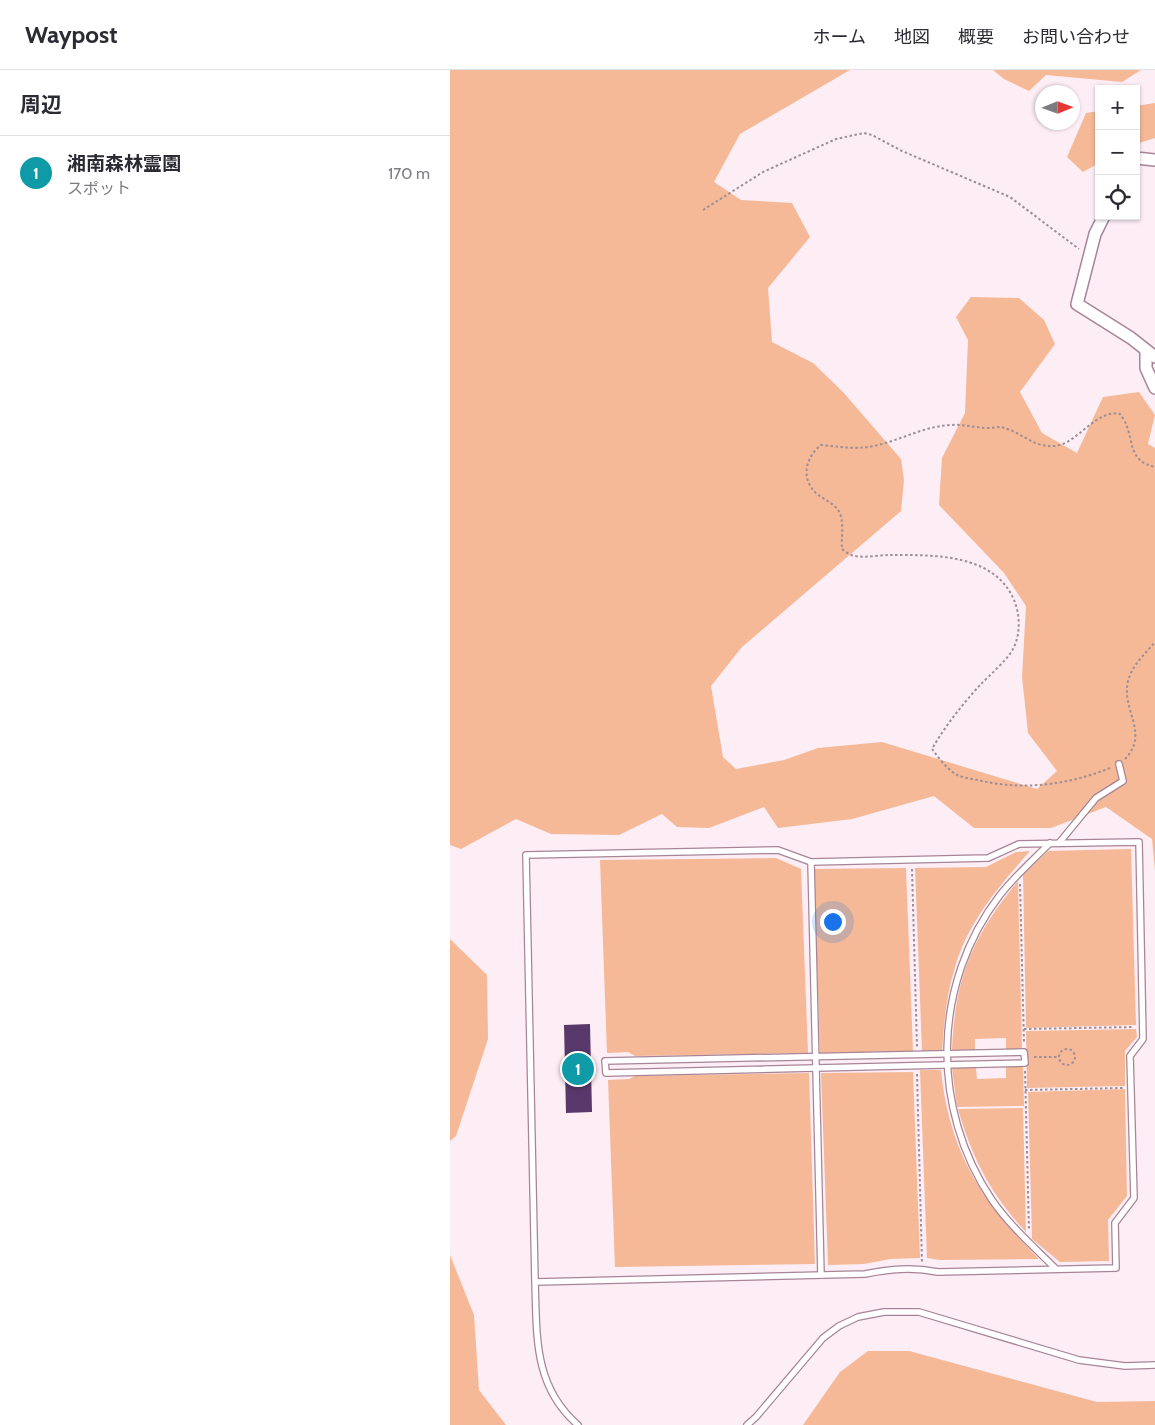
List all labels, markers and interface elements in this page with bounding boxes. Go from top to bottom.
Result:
text: Waypost [25,20,117,49]
text: ホーム [813,26,866,48]
text: 地図 [894,26,930,48]
text: 概要 [958,26,994,48]
text: お問い合わせ [1022,26,1130,48]
north arrow [1035,85,1080,130]
map controls [1095,85,1140,220]
button: + [1095,85,1140,130]
text: 周辺 [20,92,62,117]
button: − [1095,130,1140,175]
text: 湘南森林霊園 [67,152,181,175]
text: 1 [33,164,39,183]
text: 170 m [388,164,430,183]
button: locate [1095,175,1140,220]
text: スポット [67,179,131,198]
your location [820,909,846,935]
pin: 1 [562,1050,594,1088]

